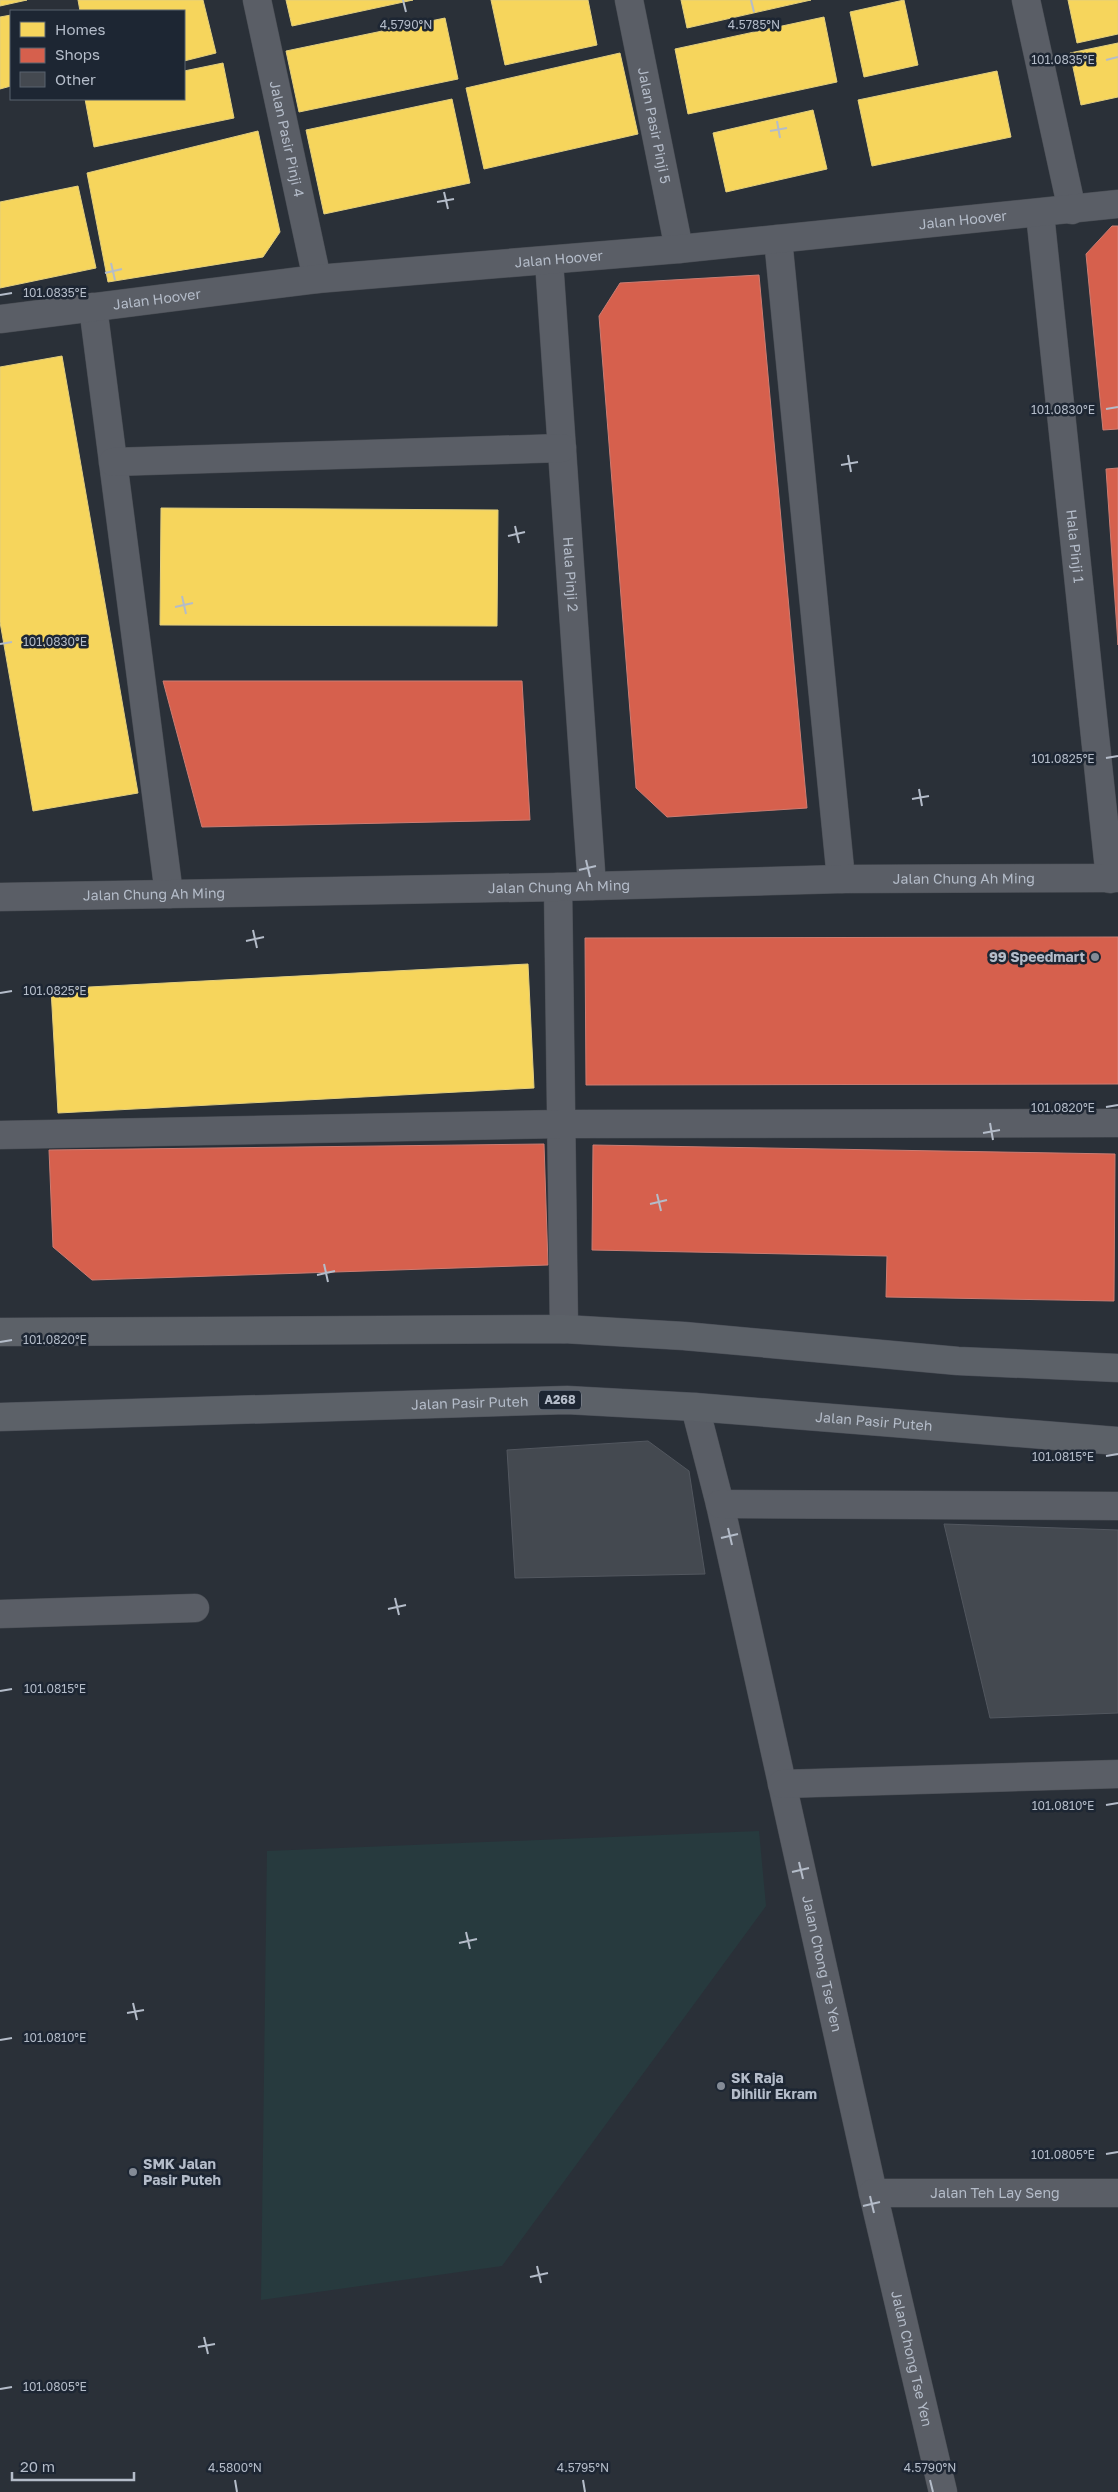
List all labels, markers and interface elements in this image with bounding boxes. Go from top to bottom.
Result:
legend [10,10,185,100]
text: 4.5790°N [380,17,432,32]
text: 4.5785°N [728,17,780,32]
text: Homes [55,20,105,38]
text: Shops [55,45,100,63]
text: 101.0835°E [1031,52,1095,67]
street label: Jalan Pasir Pinji 5 [635,66,675,185]
text: Other [55,70,96,88]
street label: Jalan Pasir Pinji 4 [267,79,308,198]
street label: Jalan Hoover [918,206,1008,232]
street label: Jalan Hoover [514,246,604,271]
text: 101.0835°E [23,285,87,300]
street label: Jalan Hoover [112,285,202,313]
text: 101.0830°E [1031,402,1095,417]
street label: Hala Pinji 1 [1063,508,1088,584]
street label: Hala Pinji 2 [560,536,582,612]
text: 101.0830°E [23,634,87,649]
text: 101.0825°E [1031,751,1095,766]
street label: Jalan Chung Ah Ming [893,869,1035,887]
street label: Jalan Chung Ah Ming [488,876,630,896]
street label: Jalan Chung Ah Ming [83,884,225,904]
place label: 99 Speedmart [989,948,1085,965]
marker: 99 Speedmart [1089,951,1101,963]
text: 101.0825°E [23,983,87,998]
text: 101.0820°E [1031,1100,1095,1115]
text: 101.0820°E [23,1332,87,1347]
road number: A268 [539,1390,581,1410]
street label: Jalan Pasir Puteh [411,1392,529,1413]
street label: Jalan Pasir Puteh [815,1408,933,1434]
text: 101.0815°E [1032,1449,1094,1464]
text: 101.0815°E [24,1681,86,1696]
text: 101.0810°E [1032,1798,1094,1813]
street label: Jalan Chong Tse Yen [799,1894,846,2033]
text: 101.0810°E [24,2030,86,2045]
place label: SK Raja Dihilir Ekram [731,2069,817,2102]
marker: SK Raja Dihilir Ekram [715,2080,727,2092]
text: 101.0805°E [1031,2147,1095,2162]
place label: SMK Jalan Pasir Puteh [143,2155,221,2188]
marker: SMK Jalan Pasir Puteh [127,2166,139,2178]
street label: Jalan Teh Lay Seng [930,2184,1060,2201]
street label: Jalan Chong Tse Yen [888,2289,936,2428]
text: 101.0805°E [23,2379,87,2394]
scale bar [12,2450,135,2482]
text: 20 m [20,2457,55,2475]
text: 4.5800°N [208,2460,262,2475]
text: 4.5795°N [557,2460,609,2475]
text: 4.5790°N [904,2460,956,2475]

